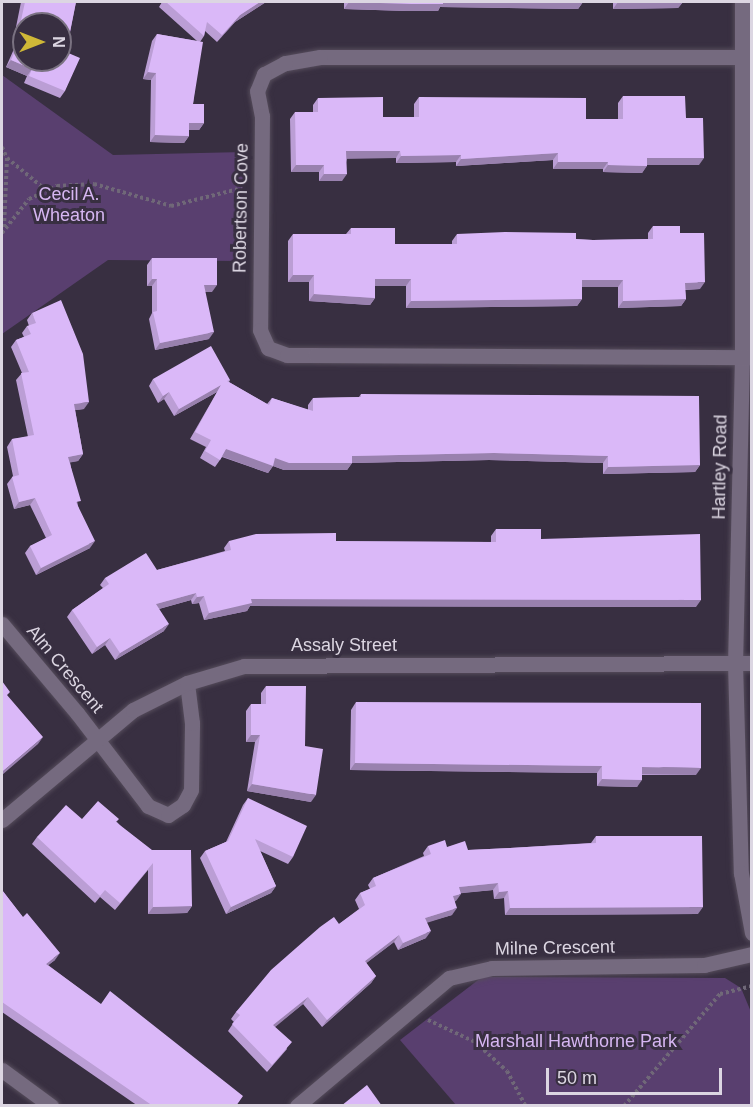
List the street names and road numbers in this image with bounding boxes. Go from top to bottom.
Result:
street label: Robertson Cove [229,143,253,273]
street label: Hartley Road [708,414,732,520]
street label: Alm Crescent [22,621,108,717]
street label: Assaly Street [291,634,397,656]
street label: Milne Crescent [495,936,615,960]

